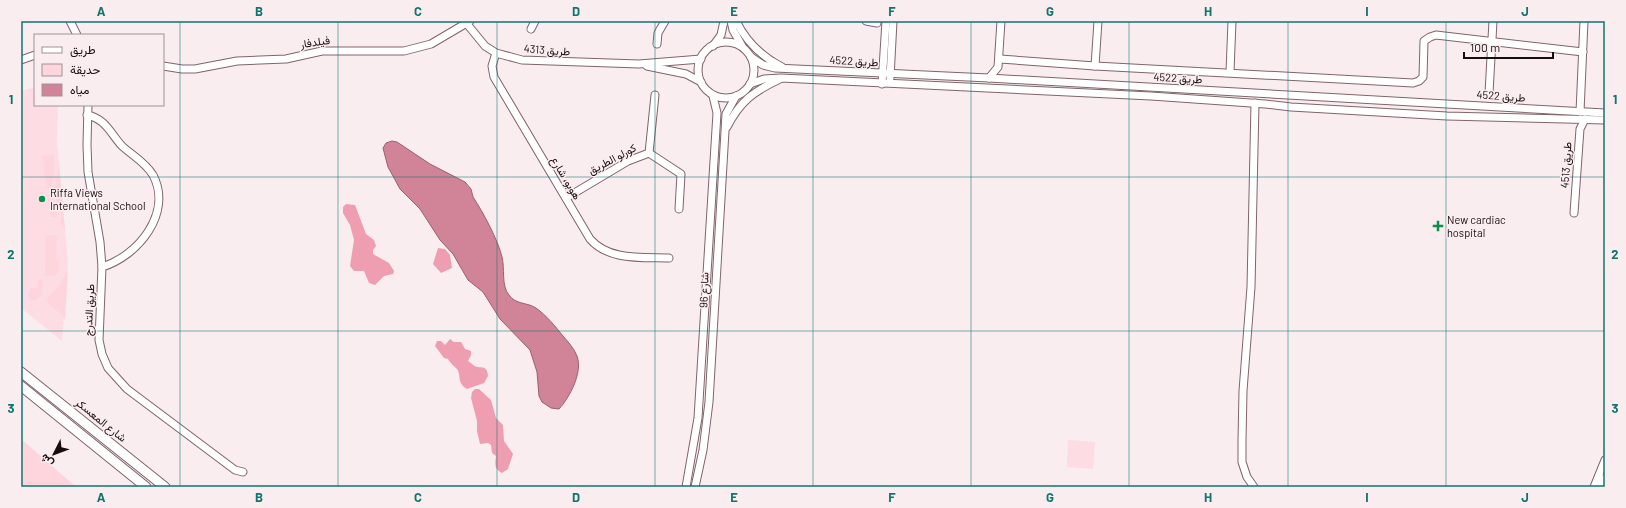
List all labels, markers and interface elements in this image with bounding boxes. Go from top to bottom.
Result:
text: A [97,3,106,19]
text: B [255,3,263,19]
text: C [414,3,422,19]
text: D [572,3,580,19]
text: E [730,3,738,19]
text: F [888,3,896,19]
text: G [1046,3,1054,19]
text: H [1204,3,1212,19]
text: I [1365,3,1369,19]
text: J [1521,3,1529,19]
street label: فيلدفار [298,33,331,51]
legend [34,34,164,106]
scale bar [1464,34,1553,60]
text: 100 m [1470,40,1500,54]
street label: طريق 4313 [523,41,571,59]
text: طريق [70,42,96,58]
street label: طريق 4522 [829,53,879,69]
text: حديقة [70,62,100,77]
street label: طريق 4522 [1153,70,1203,86]
text: مياه [70,82,89,97]
street label: طريق 4522 [1476,87,1526,105]
text: 1 [9,91,13,107]
text: 1 [1613,91,1617,107]
street label: كورلو الطريق [586,140,638,177]
street label: طريق 4513 [1557,141,1575,189]
street label: هوبو، شارع [547,154,585,203]
place label: Riffa Views International School [50,186,146,212]
marker: Riffa Views International School [37,194,47,204]
place label: New cardiac hospital [1447,213,1506,239]
marker: New cardiac hospital [1432,220,1444,232]
text: 2 [7,246,15,262]
text: 2 [1611,246,1619,262]
street label: شارع 96 [696,272,713,308]
street label: طريق التدرج [81,284,98,336]
street label: شارع المعسكر [71,394,130,446]
text: 3 [7,400,15,416]
text: 3 [1611,400,1619,416]
north arrow [34,434,74,474]
text: ش [37,451,56,470]
text: A [97,489,106,505]
text: B [255,489,263,505]
text: C [414,489,422,505]
text: D [572,489,580,505]
text: E [730,489,738,505]
text: F [888,489,896,505]
text: G [1046,489,1054,505]
text: H [1204,489,1212,505]
text: I [1365,489,1369,505]
text: J [1521,489,1529,505]

